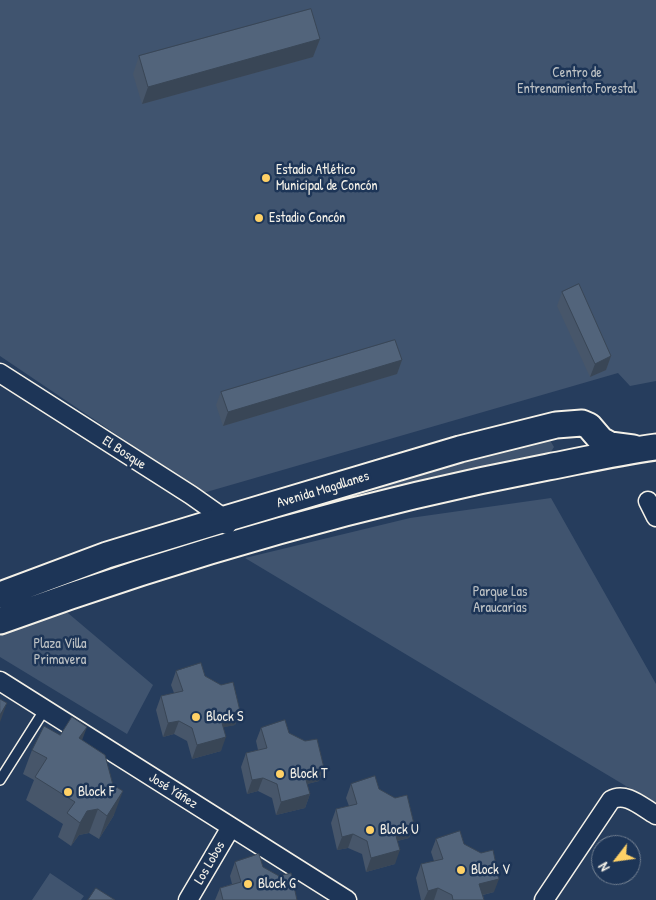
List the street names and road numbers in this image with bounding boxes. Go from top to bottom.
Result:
street label: El Bosque [99,433,149,473]
street label: Avenida Magallanes [275,468,371,512]
street label: José Yáñez [145,769,201,813]
street label: Los Lobos [191,838,229,888]

